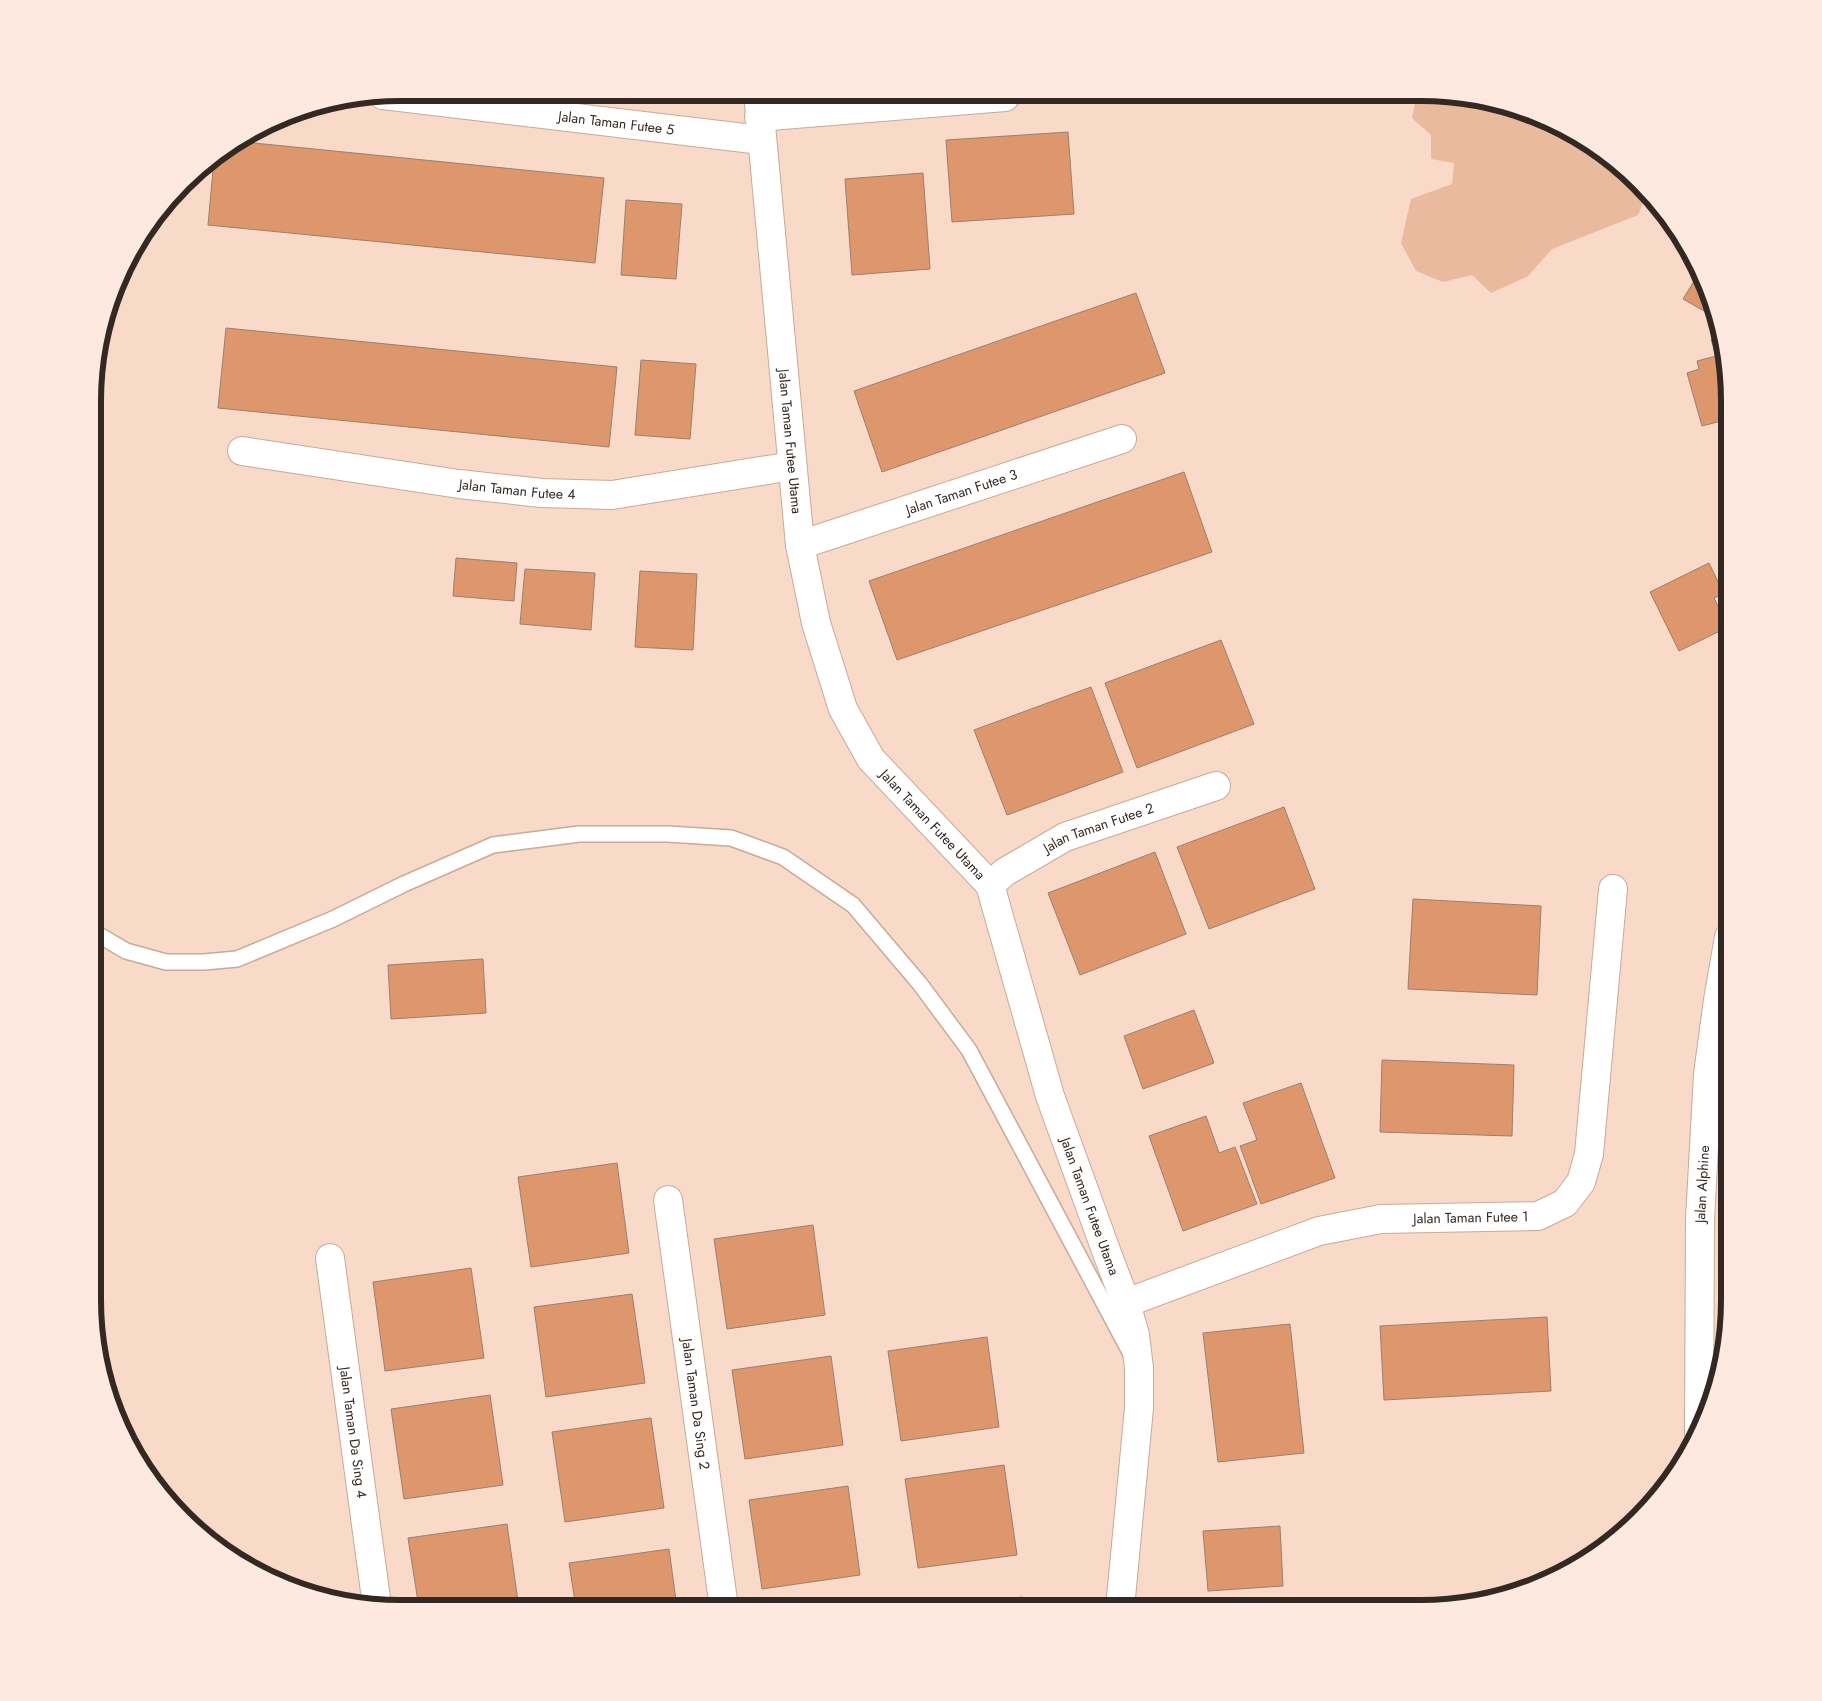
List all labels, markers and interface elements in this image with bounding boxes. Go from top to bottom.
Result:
street label: Jalan Taman Futee 5 [555,106,676,140]
street label: Jalan Taman Futee Utama [774,366,807,515]
street label: Jalan Taman Futee 3 [901,464,1020,520]
street label: Jalan Taman Futee 4 [456,474,576,504]
street label: Jalan Taman Futee Utama [874,763,990,884]
street label: Jalan Taman Futee 2 [1038,798,1156,859]
street label: Jalan Taman Futee Utama [1055,1133,1124,1278]
street label: Jalan Alphine [1690,1145,1714,1225]
street label: Jalan Taman Futee 1 [1411,1206,1529,1228]
street label: Jalan Taman Da Sing 2 [677,1335,715,1471]
street label: Jalan Taman Da Sing 4 [335,1364,372,1499]

